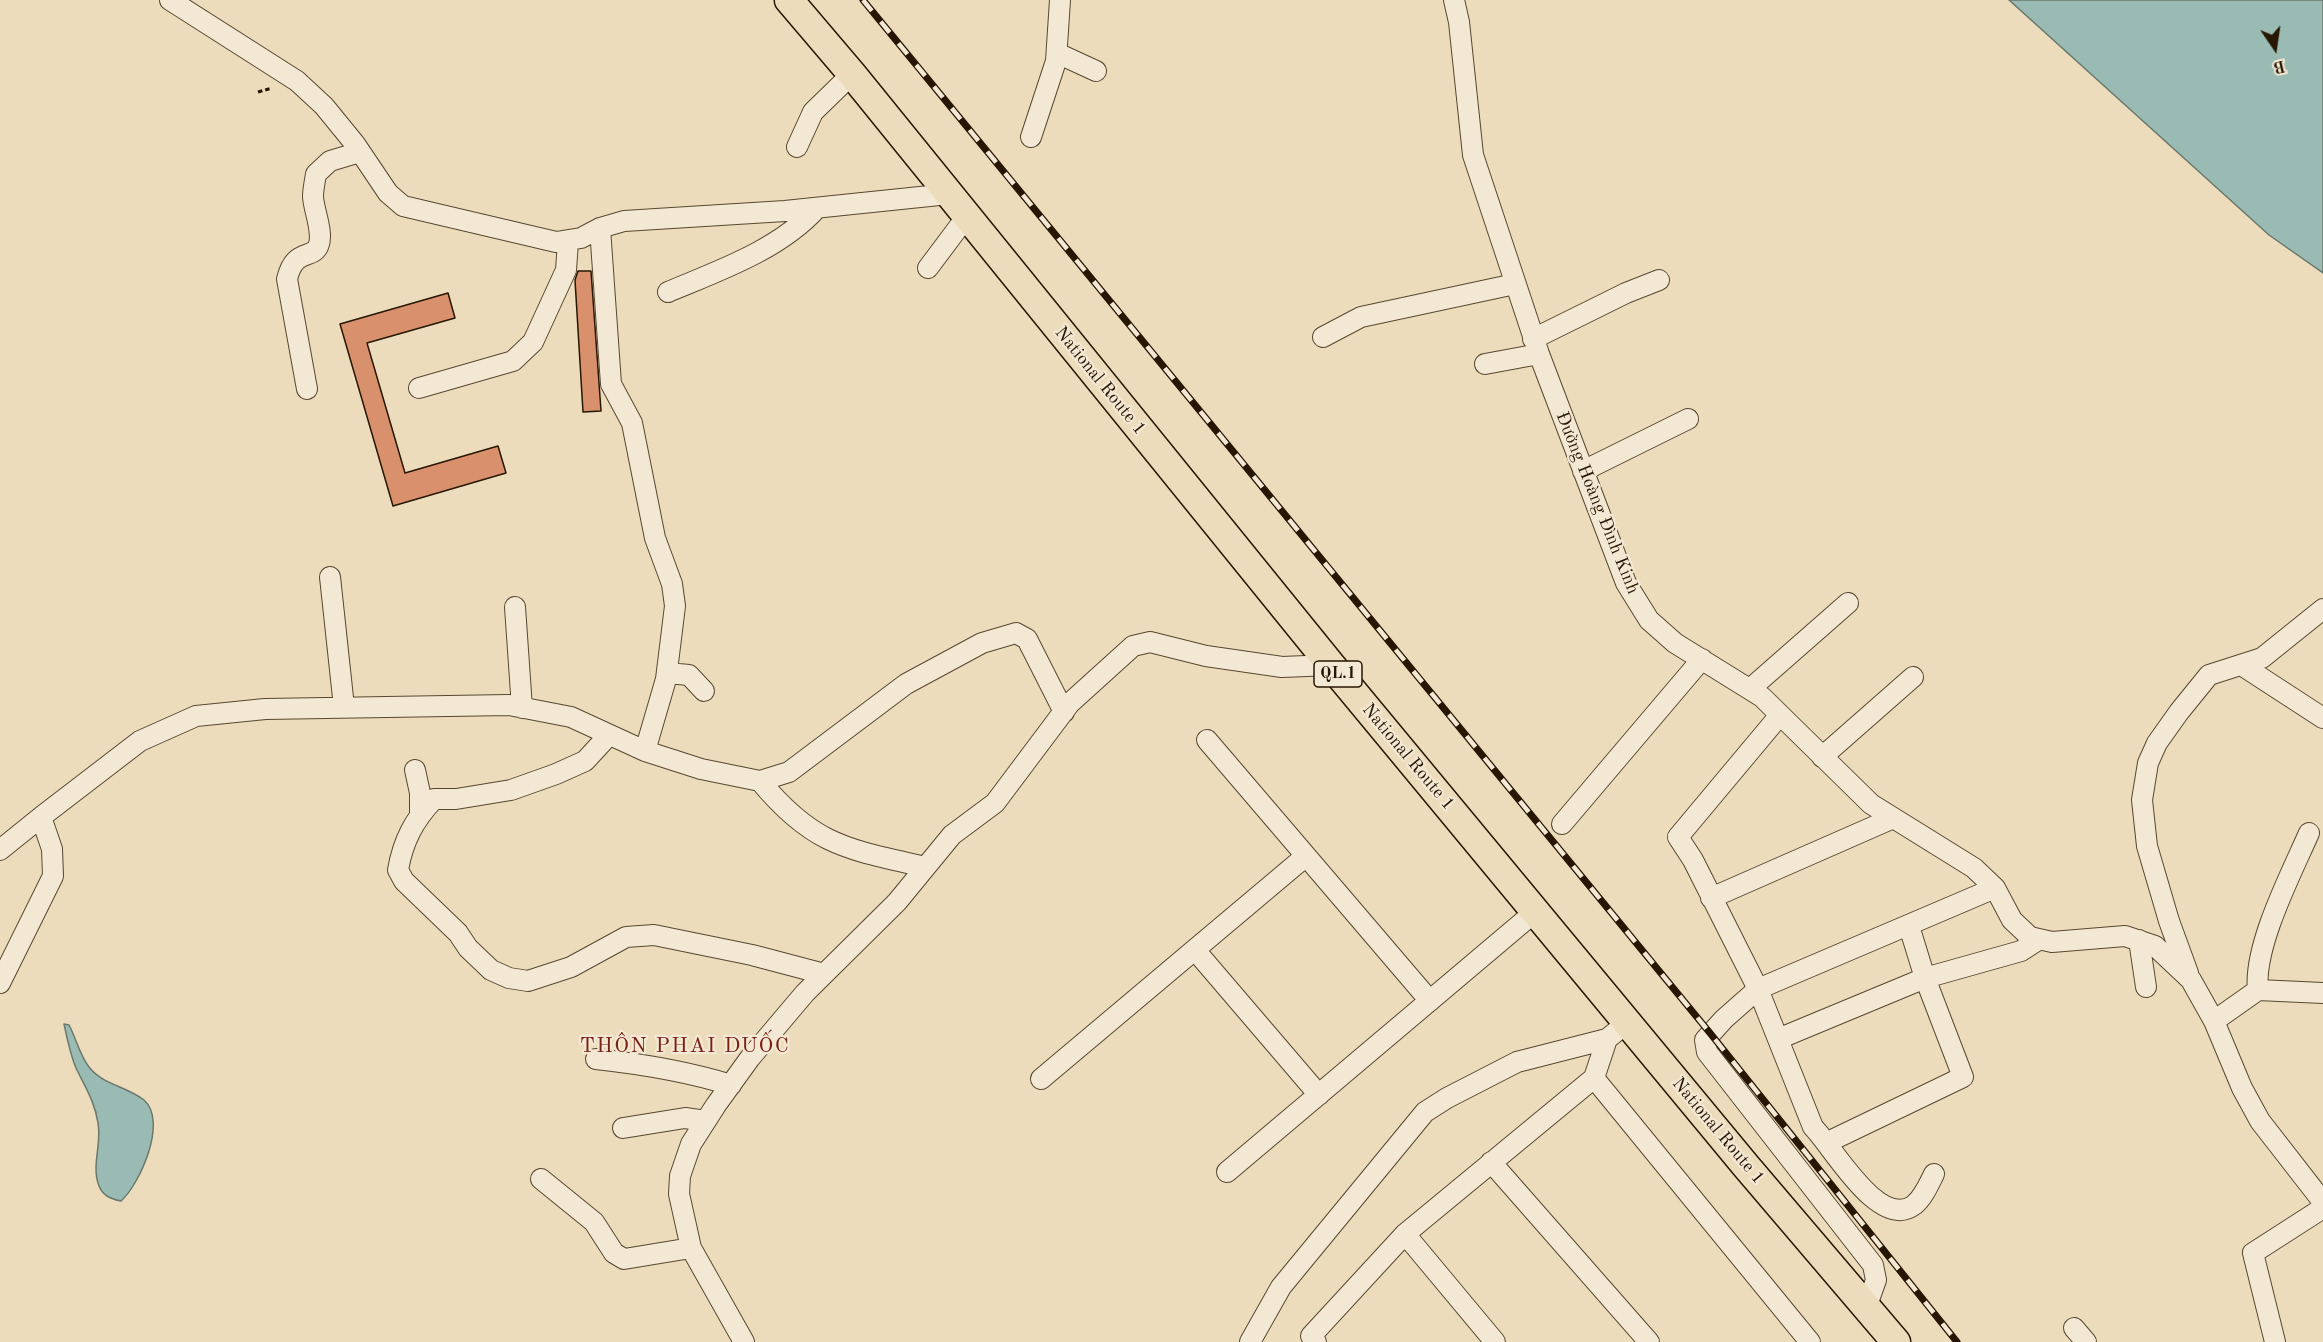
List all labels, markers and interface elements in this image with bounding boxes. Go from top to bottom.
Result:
north arrow [2245,18,2305,78]
text: B [2272,56,2286,75]
street label: National Route 1 [1050,323,1150,439]
street label: Đường Hoàng Đình Kinh [1551,409,1643,597]
road number: QL.1 [1314,661,1362,687]
street label: National Route 1 [1357,699,1459,815]
district label: THÔN PHAI DUỐC [580,1033,790,1059]
street label: National Route 1 [1667,1073,1769,1189]

